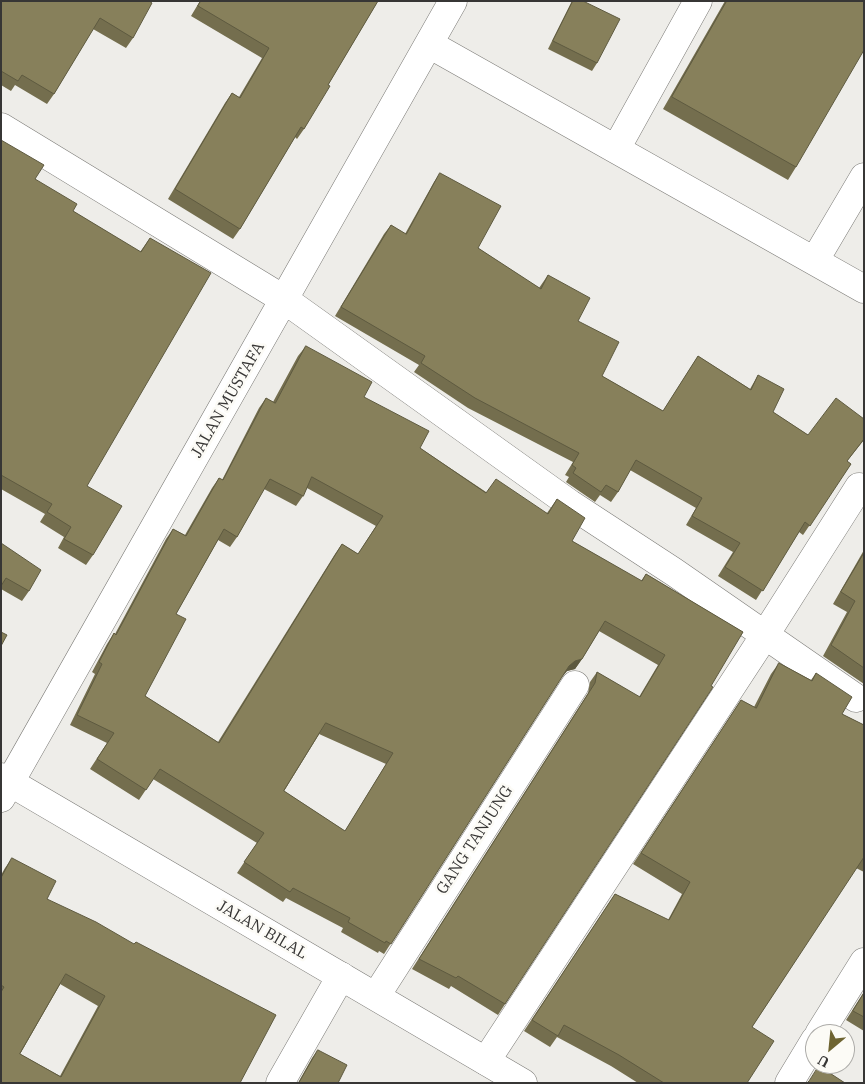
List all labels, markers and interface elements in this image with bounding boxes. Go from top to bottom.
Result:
street label: JALAN MUSTAFA [187,339,269,461]
street label: GANG TANJUNG [433,782,517,898]
street label: JALAN BILAL [213,896,311,964]
north arrow [805,1024,855,1074]
text: U [814,1051,832,1072]

